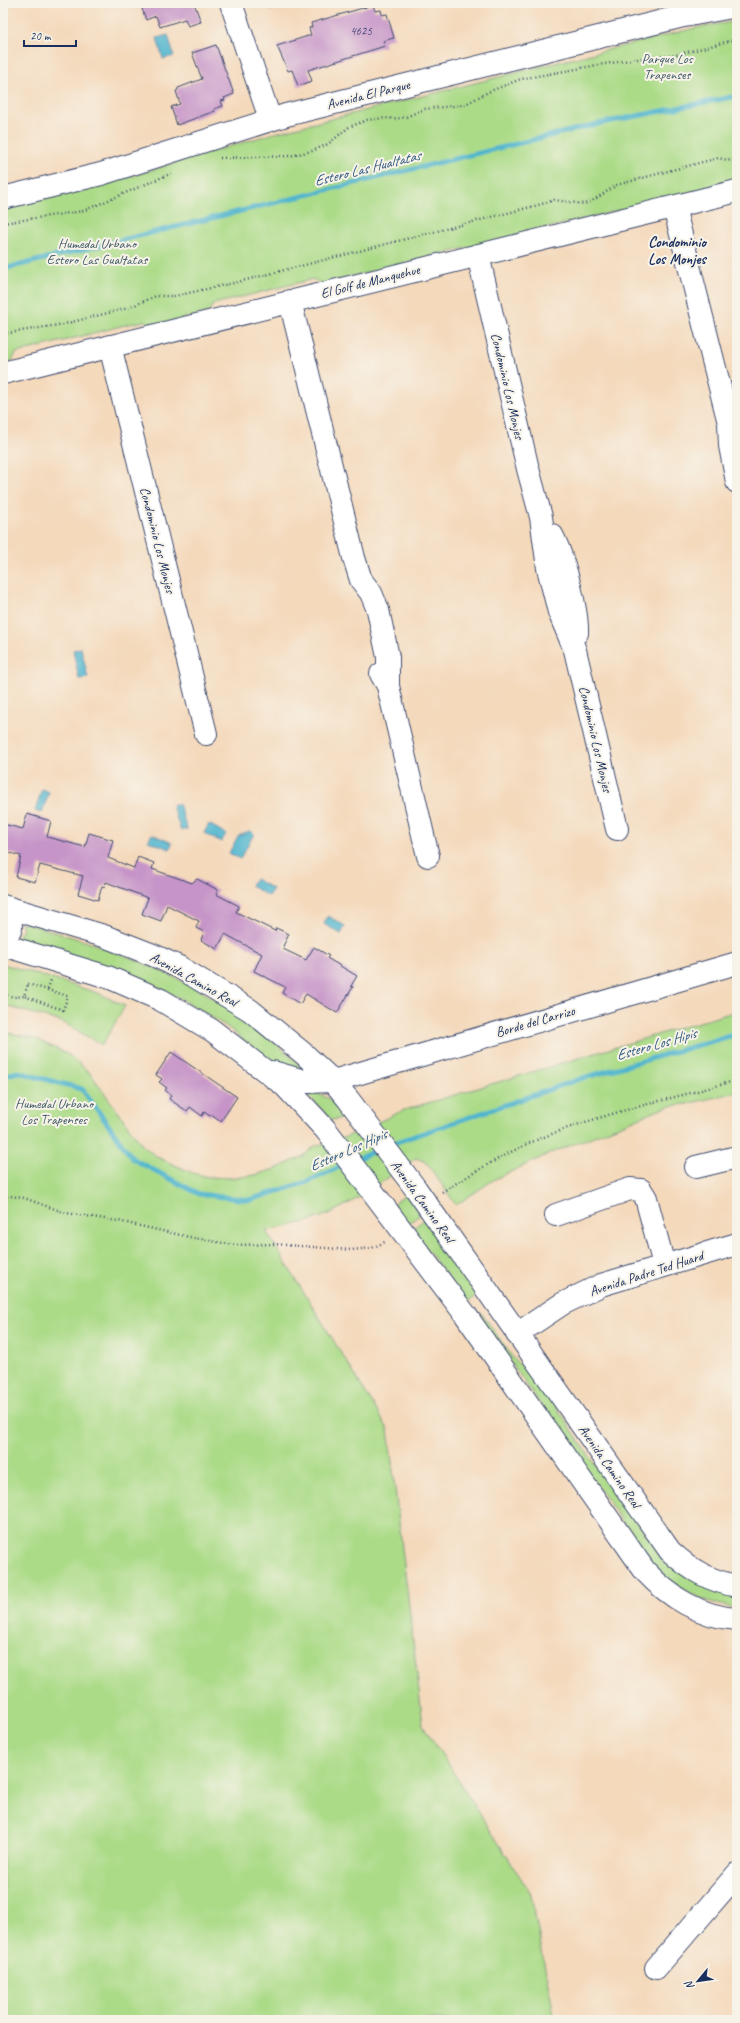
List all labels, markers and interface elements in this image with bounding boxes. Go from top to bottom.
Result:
scale bar [24,22,76,48]
house number: 4625 [350,23,372,39]
text: 20 m [30,28,52,44]
park label: Parque Los Trapenses [641,50,694,83]
street label: Avenida El Parque [325,76,413,113]
water label: Estero Las Hualtatas [312,145,425,191]
district label: Condominio Los Monjes [648,233,707,269]
park label: Humedal Urbano Estero Las Gualtatas [47,235,149,268]
street label: El Golf de Manquehue [319,261,423,302]
street label: Condominio Los Monjes [487,331,528,442]
street label: Condominio Los Monjes [136,485,179,596]
street label: Condominio Los Monjes [575,684,616,795]
street label: Avenida Camino Real [147,948,243,1012]
street label: Borde del Carrizo [494,1002,578,1041]
water label: Estero Los Hipis [614,1023,701,1065]
park label: Humedal Urbano Los Trapenses [15,1095,95,1128]
water label: Estero Los Hipis [307,1124,392,1176]
street label: Avenida Camino Real [387,1157,460,1248]
street label: Avenida Padre Ted Huard [587,1246,708,1300]
street label: Avenida Camino Real [575,1422,646,1513]
north arrow [678,1961,718,2001]
text: N [680,1978,697,1992]

